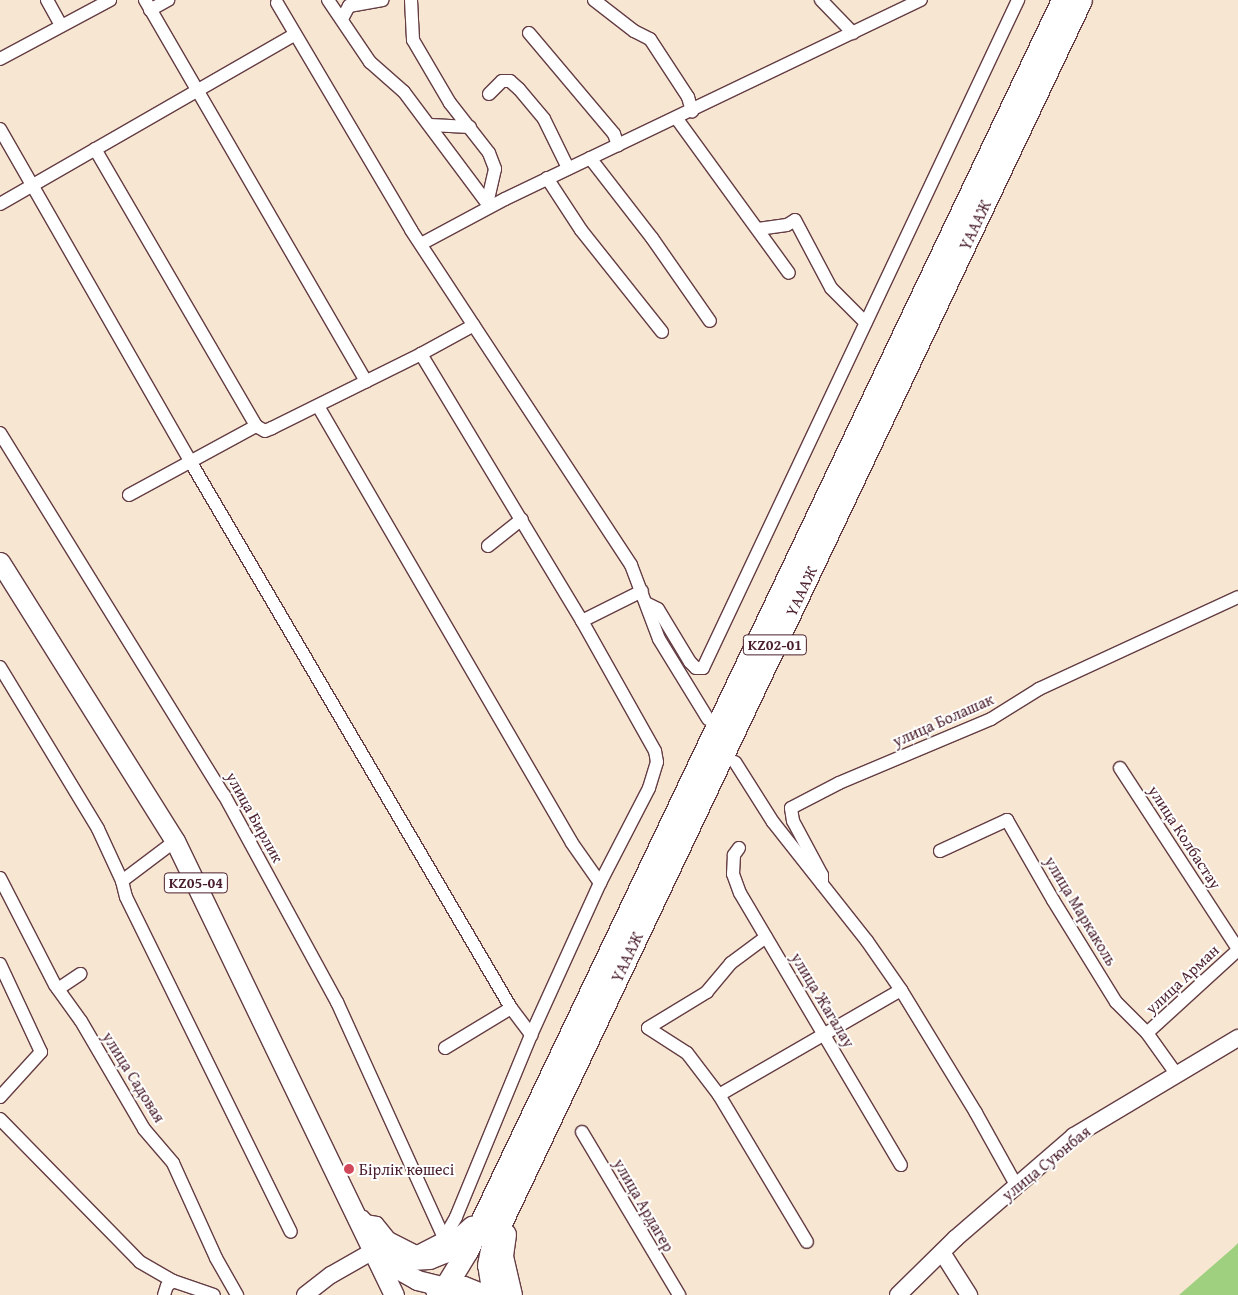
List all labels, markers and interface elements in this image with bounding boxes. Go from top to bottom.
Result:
street label: ҮАААЖ [955,197,995,253]
street label: ҮАААЖ [781,563,821,619]
road number: KZ02-01 [742,632,808,658]
street label: улица Болашак [890,689,996,751]
street label: улица Бирлик [222,768,288,866]
street label: улица Колбастау [1144,781,1226,893]
street label: улица Маркаколь [1041,853,1121,969]
road number: KZ05-04 [164,870,228,896]
street label: ҮАААЖ [607,929,647,985]
street label: улица Арман [1141,940,1223,1018]
street label: улица Жагалау [787,949,859,1051]
street label: улица Садовая [98,1028,170,1126]
street label: улица Суюнбая [998,1121,1094,1205]
street label: улица Ардагер [610,1155,678,1255]
place label: Бірлік көшесі [359,1159,454,1179]
marker: Бірлік көшесі [343,1163,355,1175]

